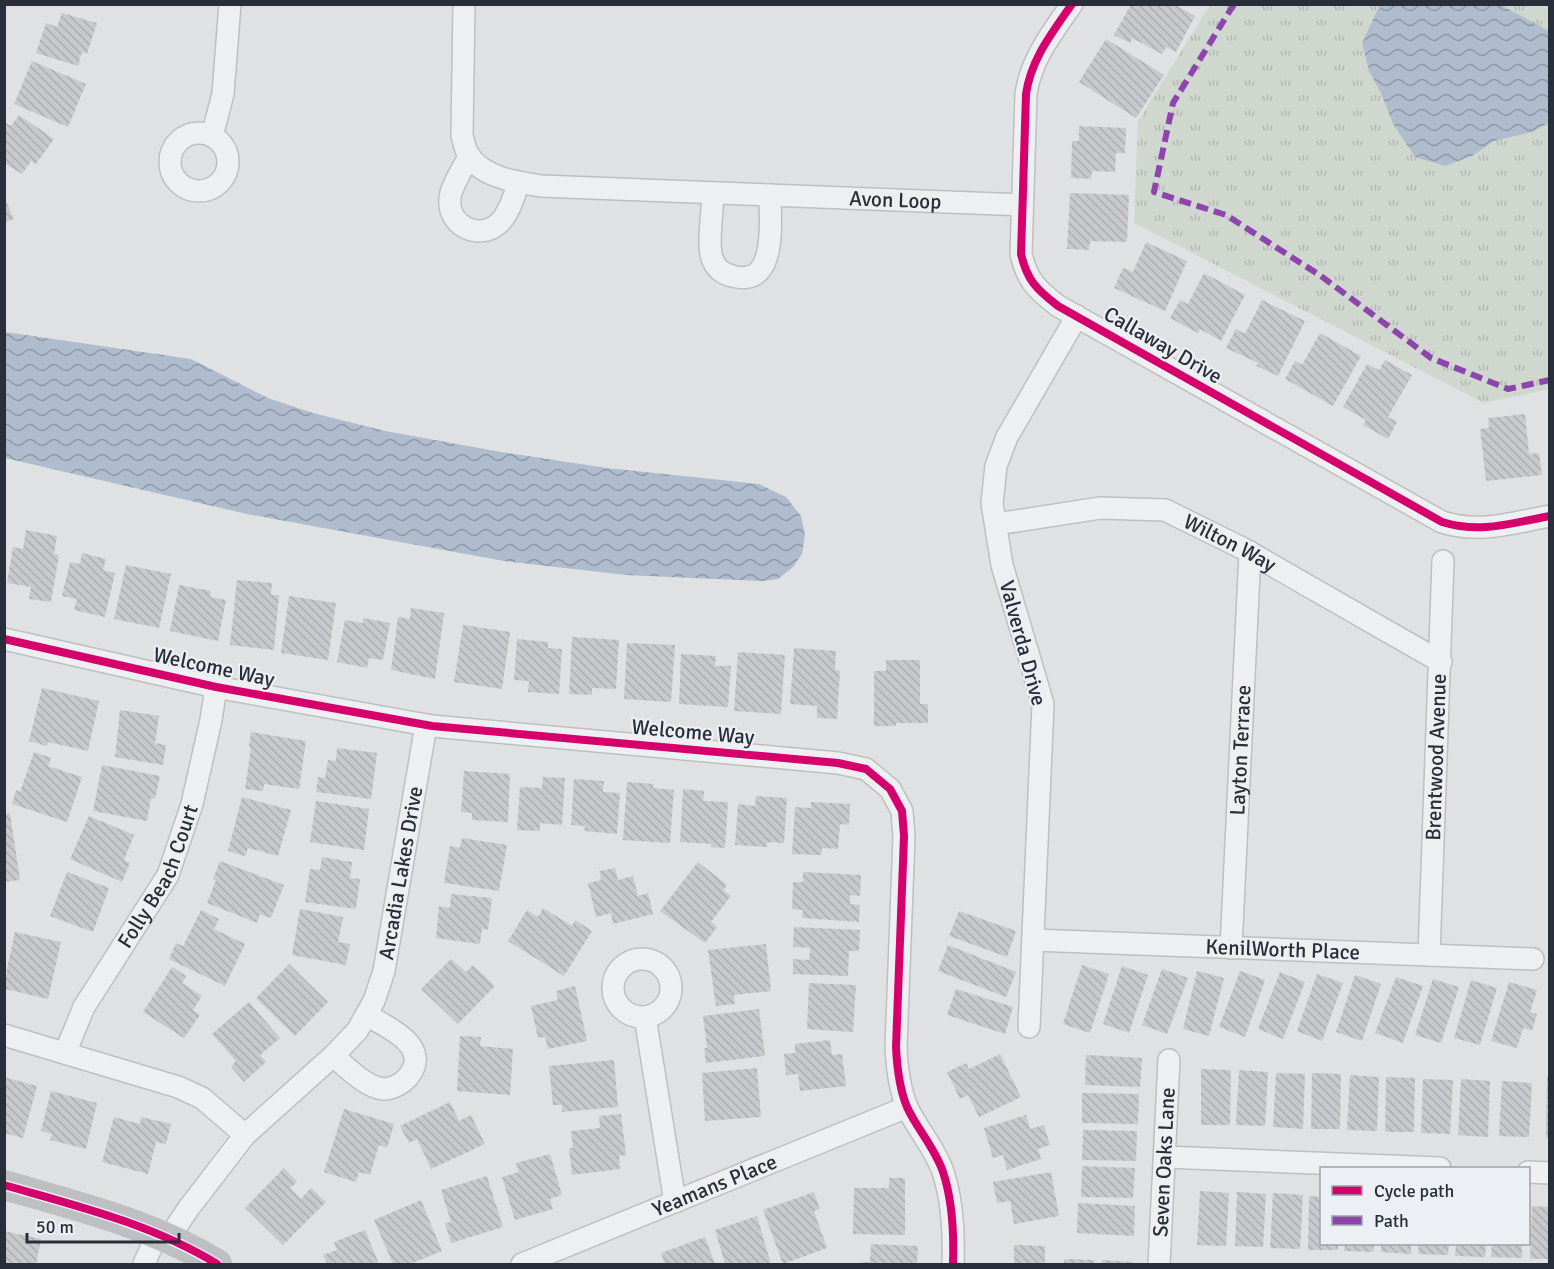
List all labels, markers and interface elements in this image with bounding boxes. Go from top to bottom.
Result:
street label: Avon Loop [849,185,942,215]
street label: Callaway Drive [1099,301,1227,389]
street label: Wilton Way [1179,508,1281,578]
street label: Valverda Drive [994,578,1052,708]
street label: Welcome Way [151,641,277,693]
street label: Brentwood Avenue [1420,673,1452,841]
street label: Layton Terrace [1224,684,1257,816]
street label: Welcome Way [630,714,756,750]
street label: Arcadia Lakes Drive [373,784,428,962]
street label: Folly Beach Court [112,801,204,953]
street label: KenilWorth Place [1205,934,1361,965]
street label: Seven Oaks Lane [1147,1087,1181,1238]
street label: Yeamans Place [648,1148,781,1222]
legend [1320,1167,1530,1245]
text: Cycle path [1374,1180,1454,1202]
scale bar [27,1206,178,1244]
text: Path [1374,1210,1409,1232]
text: 50 m [36,1216,74,1238]

